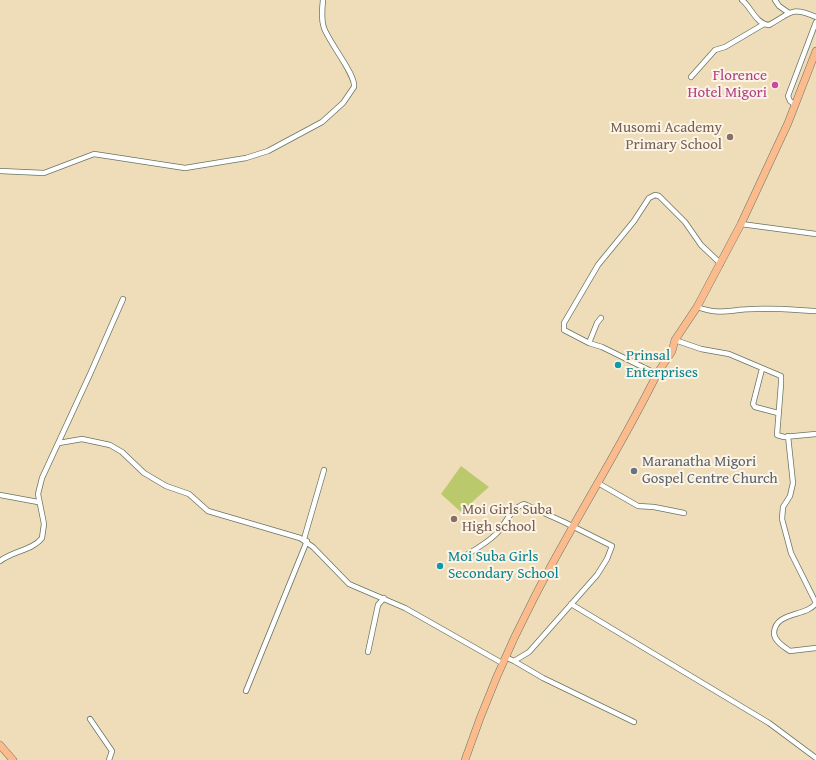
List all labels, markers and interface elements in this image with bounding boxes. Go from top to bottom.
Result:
place label: Florence Hotel Migori [688,67,767,102]
marker: Florence Hotel Migori [770,80,780,90]
place label: Musomi Academy Primary School [611,119,722,154]
marker: Musomi Academy Primary School [725,132,735,142]
place label: Prinsal Enterprises [626,347,698,382]
marker: Prinsal Enterprises [613,360,623,370]
place label: Maranatha Migori Gospel Centre Church [642,453,778,488]
marker: Maranatha Migori Gospel Centre Church [629,466,639,476]
place label: Moi Girls Suba High school [462,501,552,536]
marker: Moi Girls Suba High school [449,514,459,524]
place label: Moi Suba Girls Secondary School [448,548,559,583]
marker: Moi Suba Girls Secondary School [435,561,445,571]

